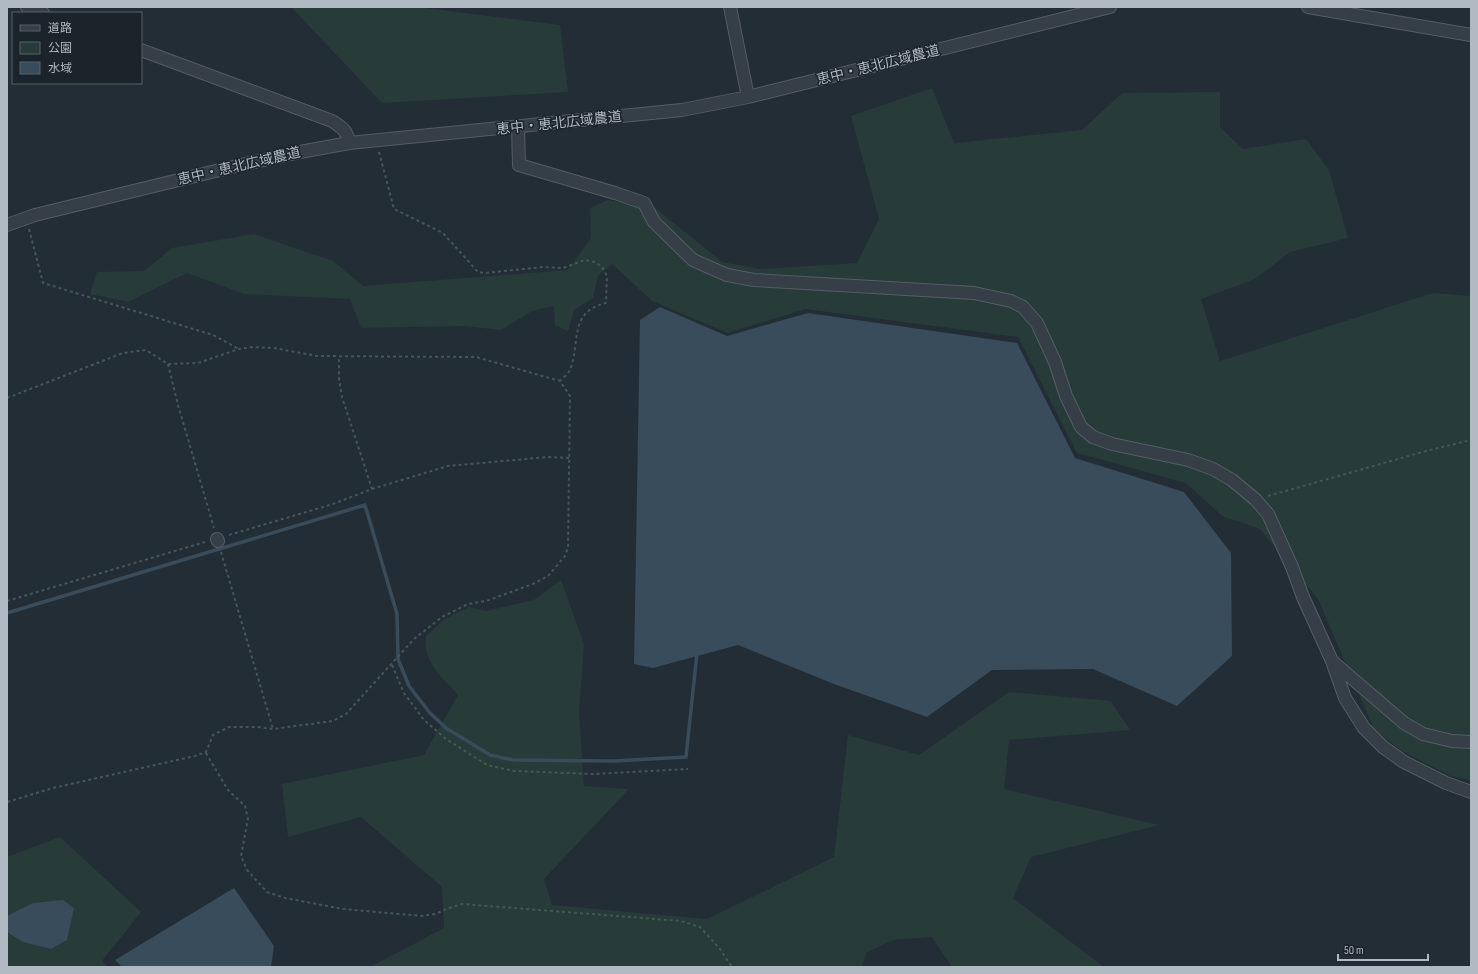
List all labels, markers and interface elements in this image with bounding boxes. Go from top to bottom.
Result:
legend [12,12,142,84]
text: 道路 [48,21,72,36]
text: 公園 [48,41,72,56]
street label: 恵中・恵北広域農道 [815,42,941,88]
text: 水域 [48,61,72,76]
street label: 恵中・恵北広域農道 [495,108,623,138]
street label: 恵中・恵北広域農道 [176,144,302,188]
scale bar [1338,936,1428,962]
text: 50 m [1344,943,1364,958]

